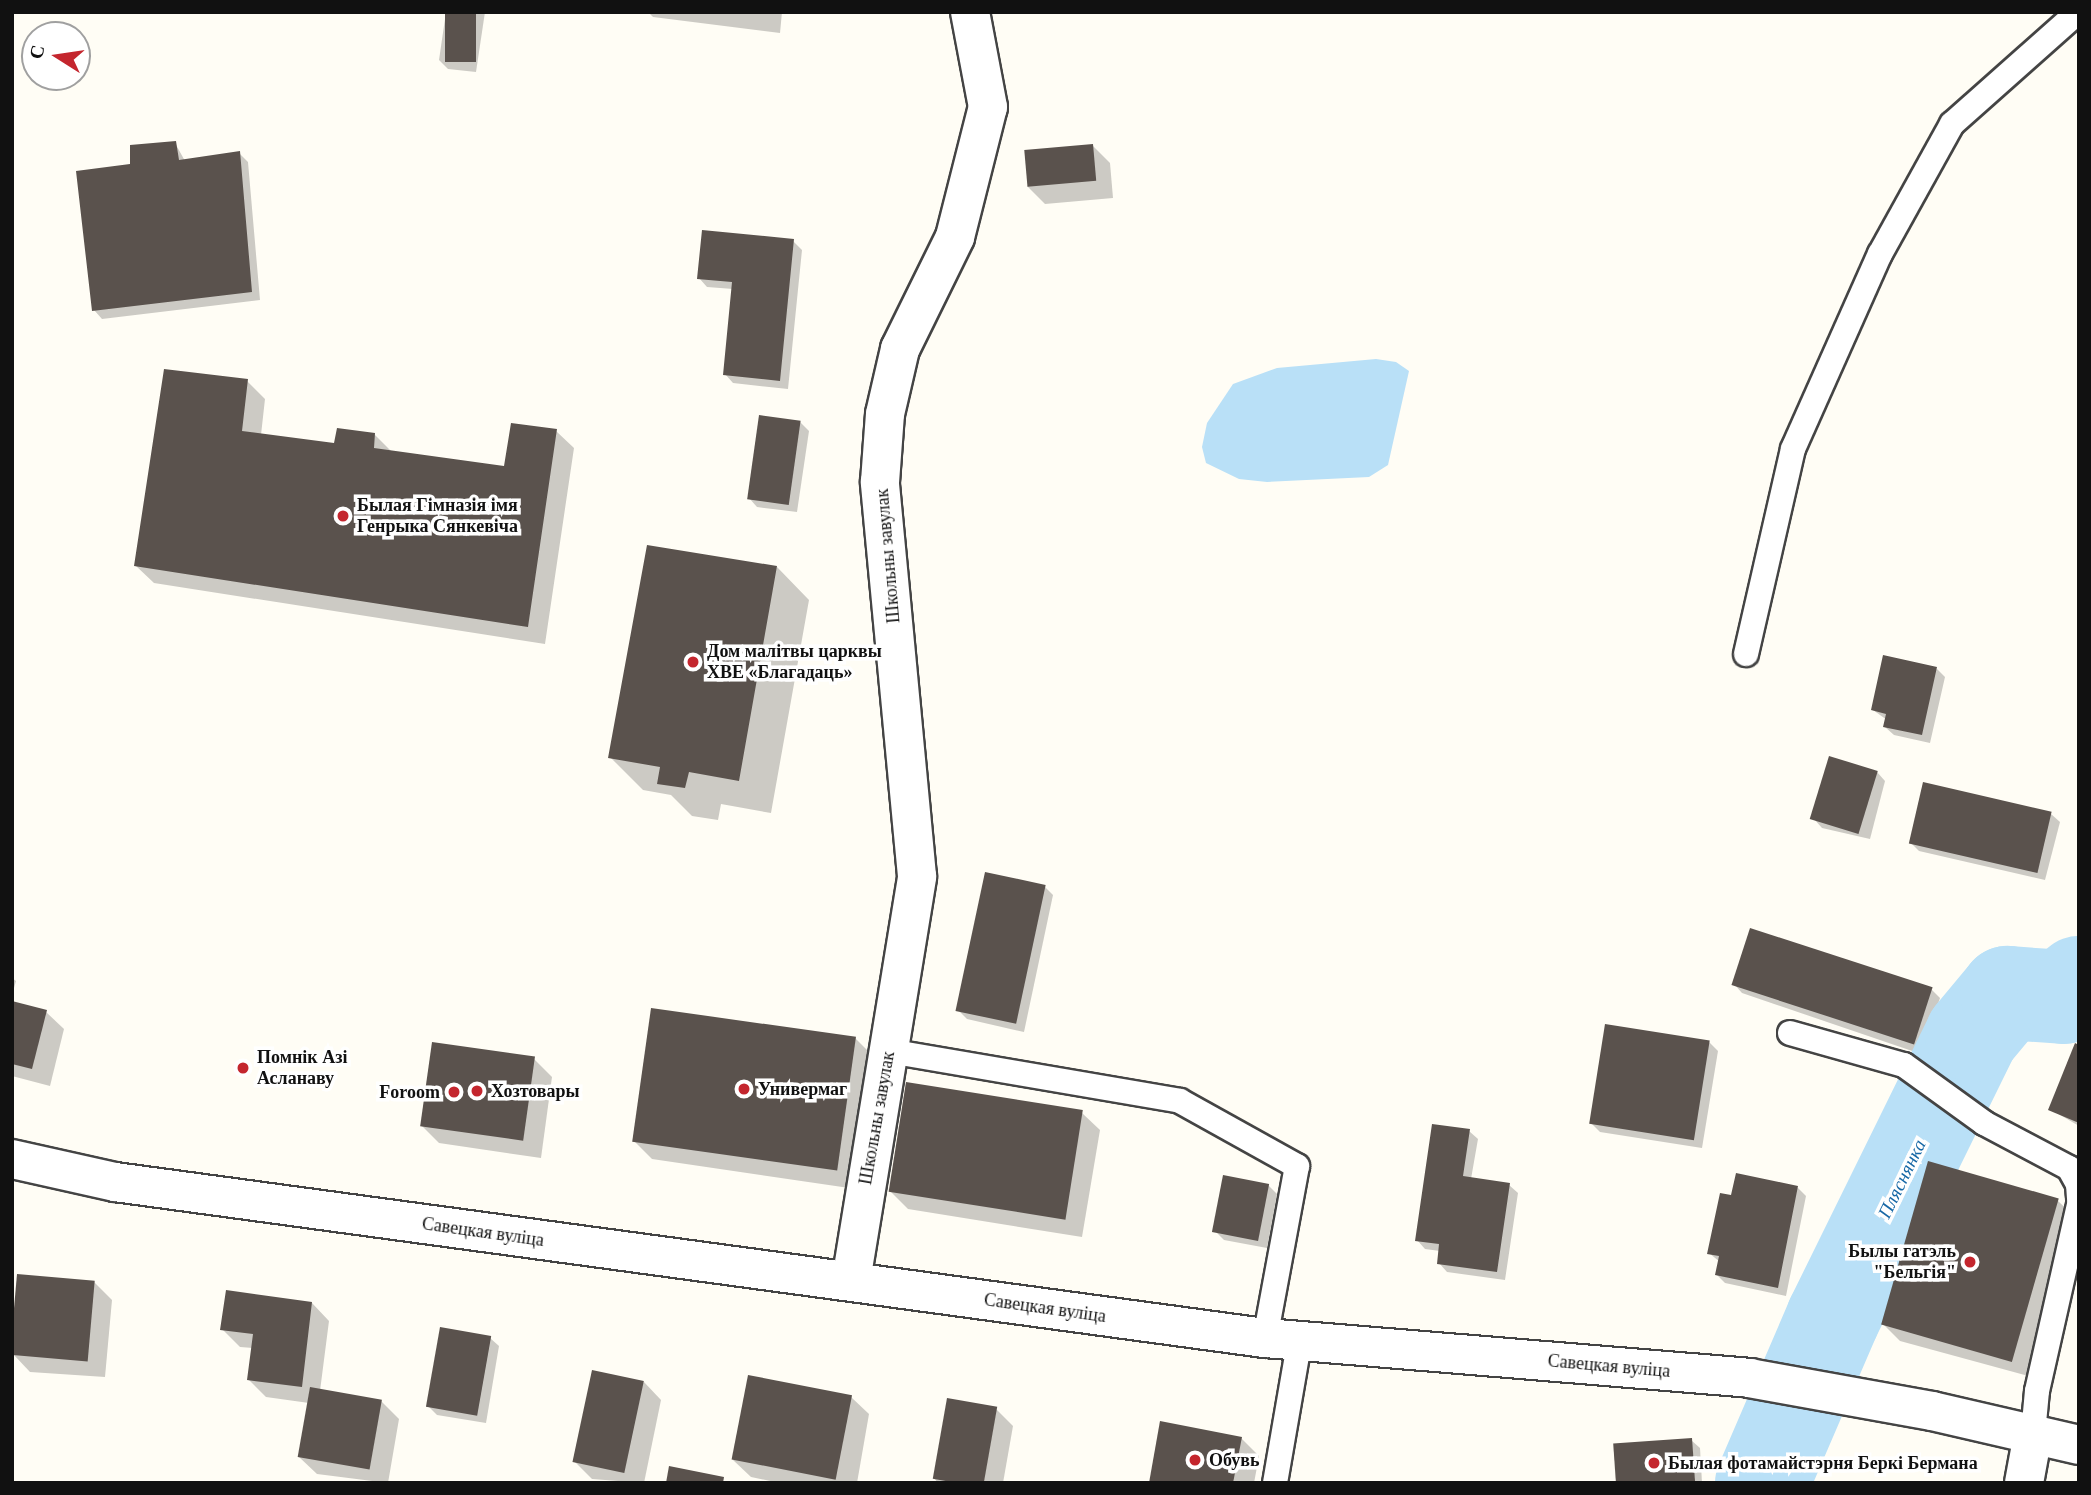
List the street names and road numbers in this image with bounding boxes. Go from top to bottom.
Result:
street label: Школьны завулак [871,488,905,624]
street label: Школьны завулак [855,1050,899,1186]
street label: Савецкая вуліца [421,1213,545,1251]
street label: Савецкая вуліца [983,1289,1107,1327]
street label: Савецкая вуліца [1547,1350,1671,1382]

